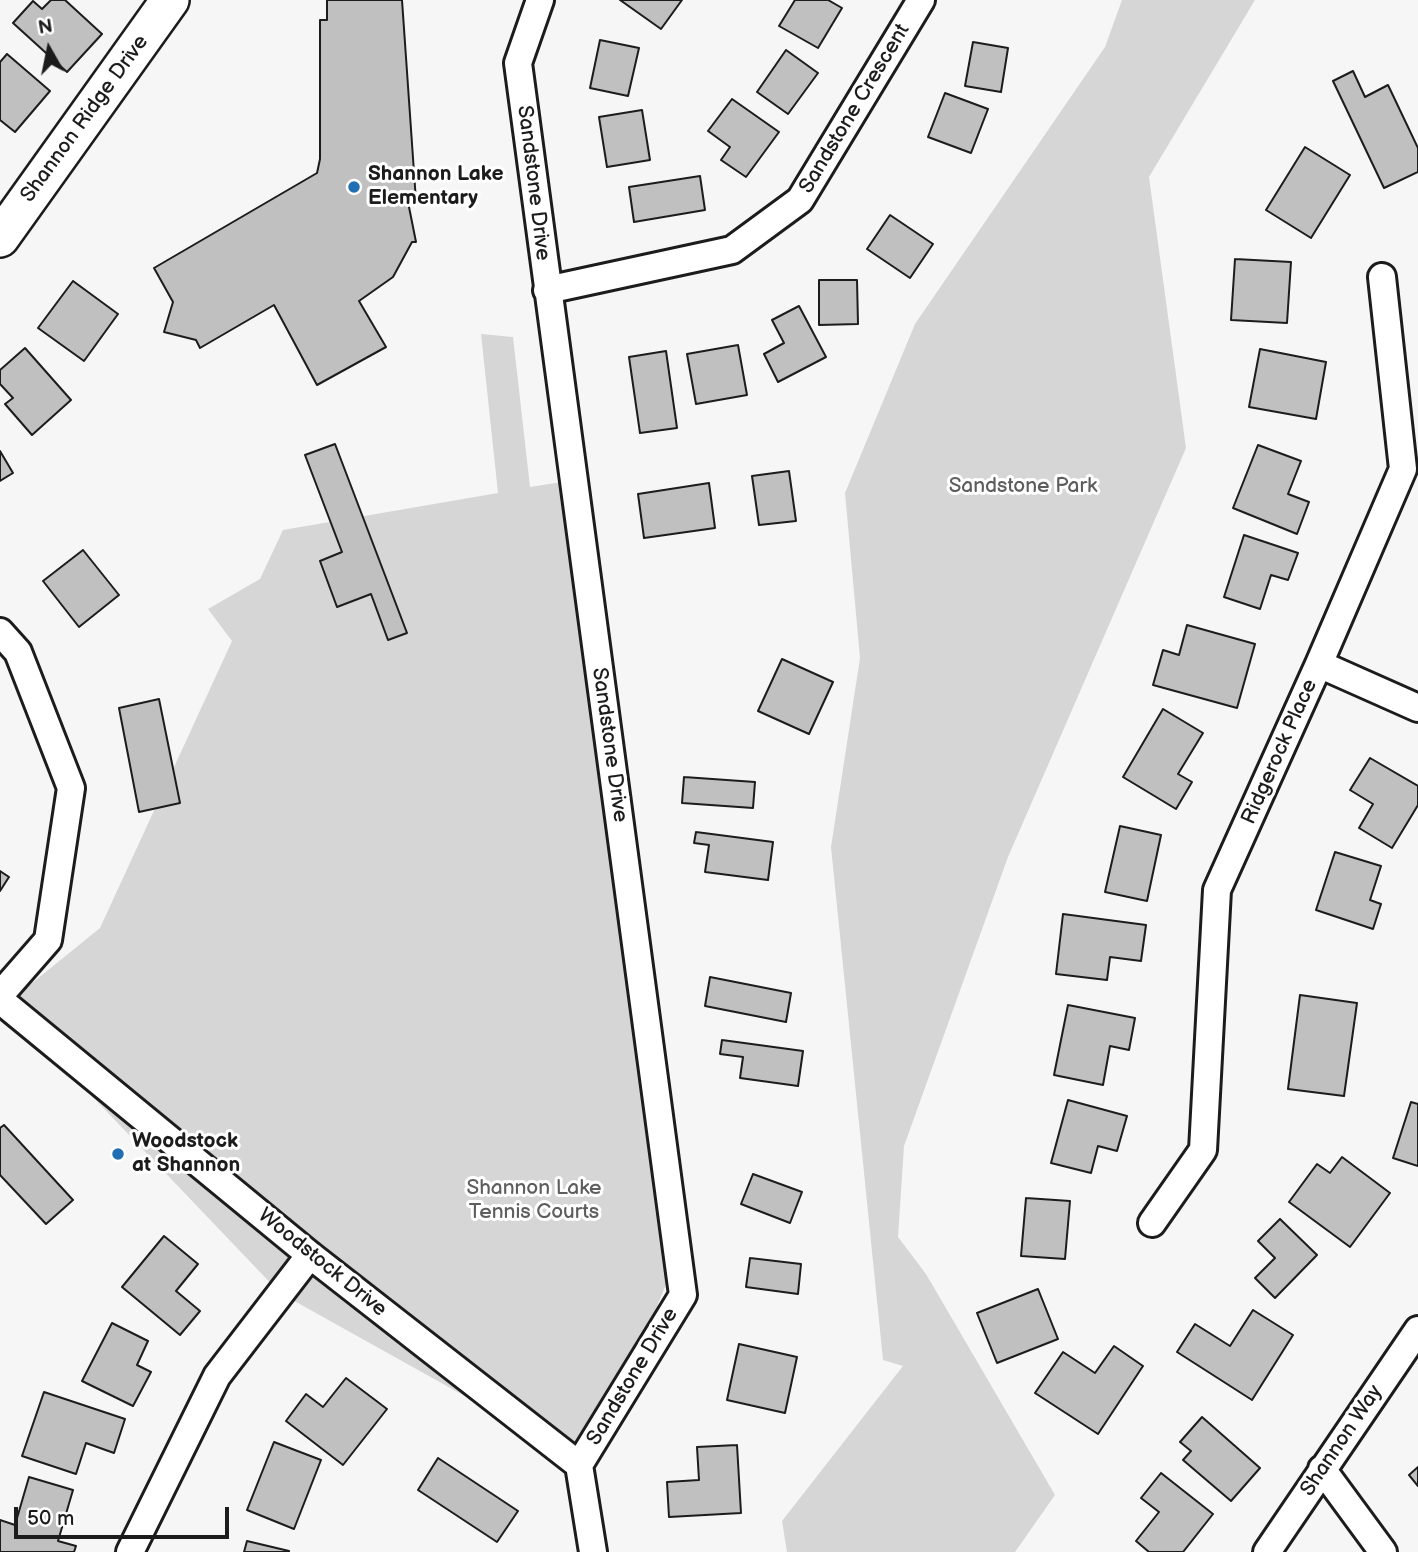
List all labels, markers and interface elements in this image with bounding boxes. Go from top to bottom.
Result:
north arrow [14,14,84,84]
text: N [37,15,54,40]
street label: Sandstone Crescent [794,20,916,198]
street label: Shannon Ridge Drive [16,30,154,208]
street label: Sandstone Drive [511,104,555,262]
place label: Shannon Lake Elementary [368,162,504,212]
marker: Shannon Lake Elementary [346,179,362,195]
park label: Sandstone Park [949,474,1097,500]
street label: Sandstone Drive [586,666,632,824]
street label: Ridgerock Place [1237,676,1323,828]
place label: Woodstock at Shannon [132,1129,240,1179]
marker: Woodstock at Shannon [110,1146,126,1162]
park label: Shannon Lake Tennis Courts [466,1176,602,1226]
street label: Woodstock Drive [252,1203,392,1323]
street label: Sandstone Drive [582,1304,684,1450]
street label: Shannon Way [1296,1381,1388,1501]
scale bar [18,1492,233,1536]
text: 50 m [27,1506,74,1531]

